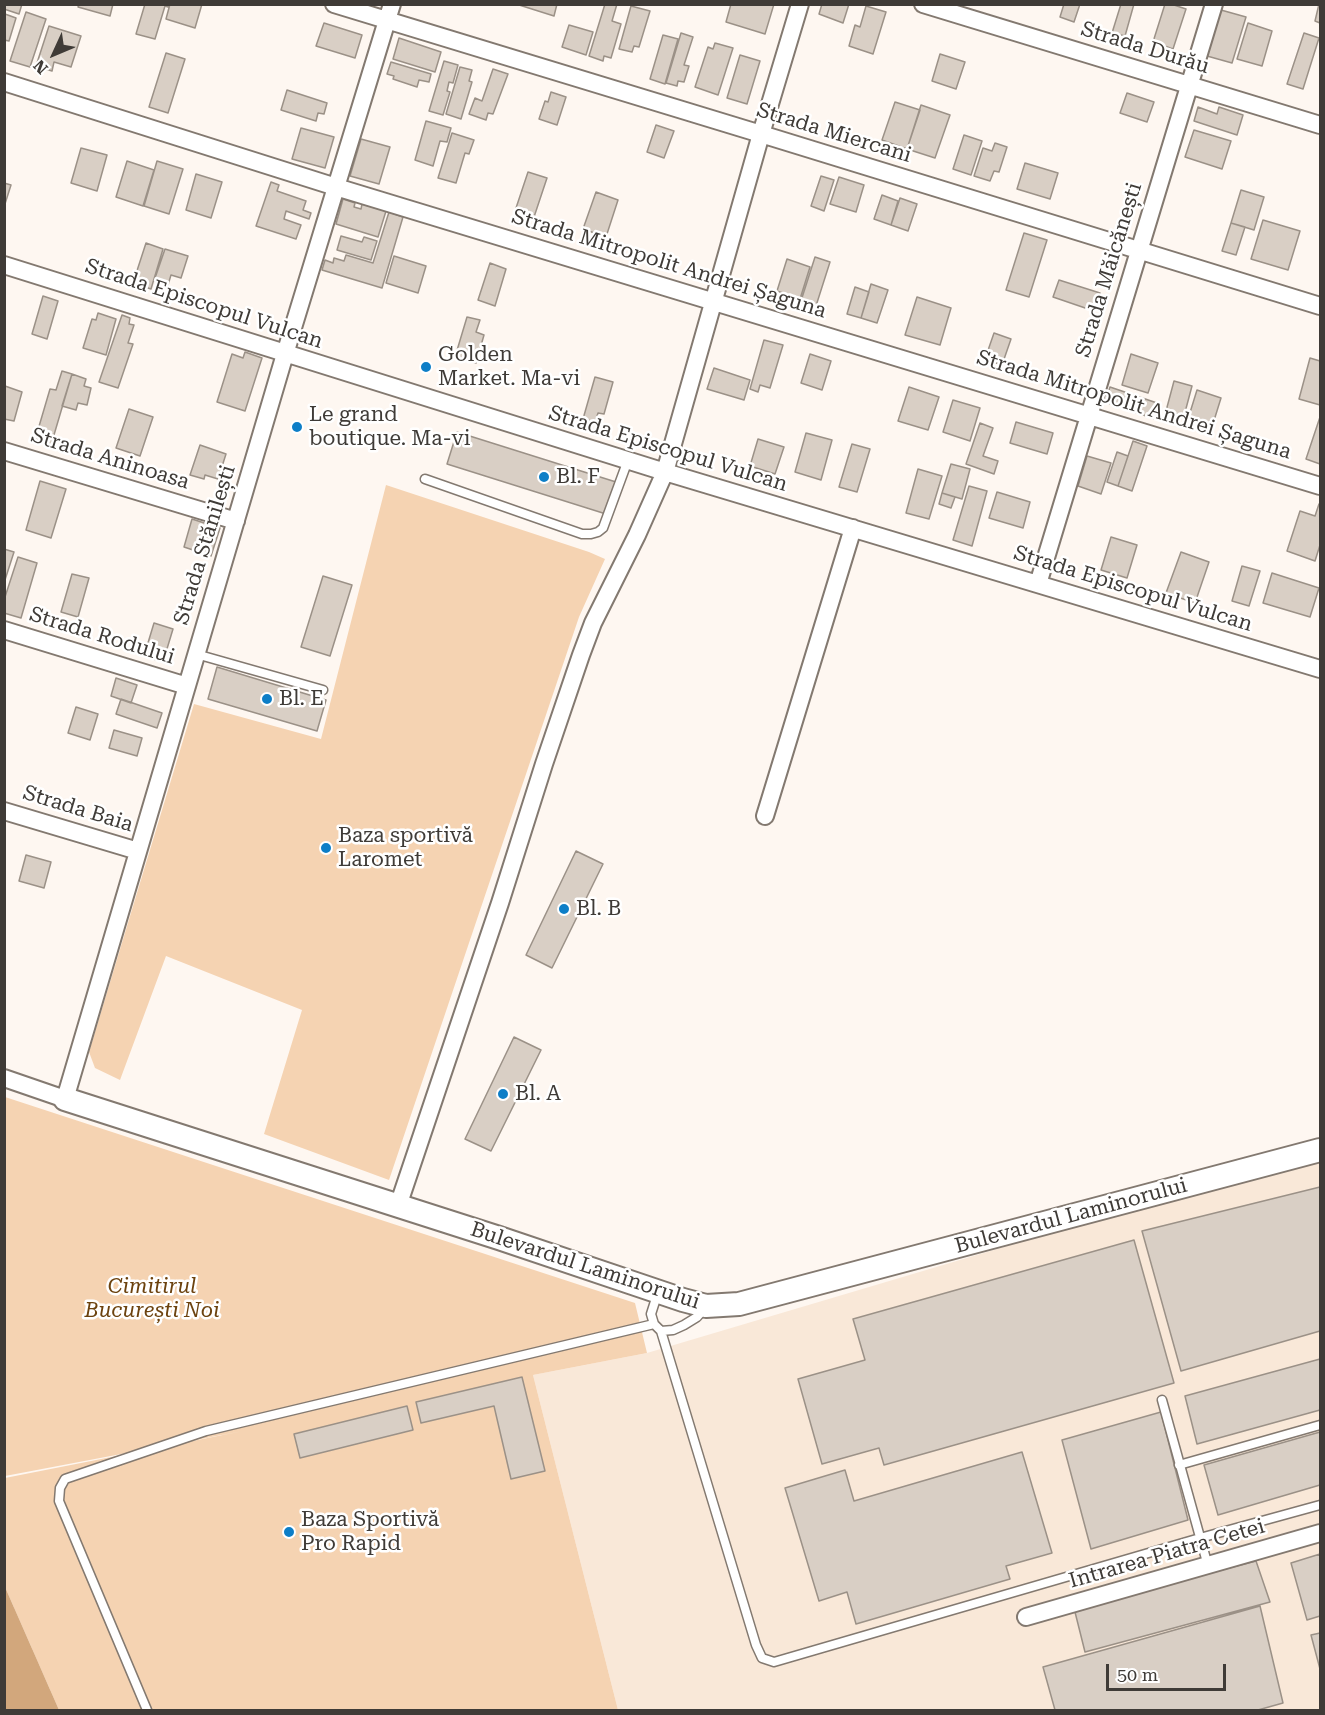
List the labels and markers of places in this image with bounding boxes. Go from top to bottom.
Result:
place label: Golden Market. Ma-vi [438,342,580,392]
marker: Golden Market. Ma-vi [419,360,433,374]
place label: Le grand boutique. Ma-vi [309,402,470,452]
marker: Le grand boutique. Ma-vi [290,420,304,434]
place label: Bl. F [556,464,600,490]
marker: Bl. F [537,470,551,484]
place label: Bl. E [279,686,324,712]
marker: Bl. E [260,692,274,706]
place label: Baza sportivă Laromet [338,823,473,873]
marker: Baza sportivă Laromet [319,841,333,855]
place label: Bl. B [576,896,621,922]
marker: Bl. B [557,902,571,916]
place label: Bl. A [515,1081,561,1107]
marker: Bl. A [496,1087,510,1101]
place label: Baza Sportivă Pro Rapid [301,1507,439,1557]
marker: Baza Sportivă Pro Rapid [282,1525,296,1539]

